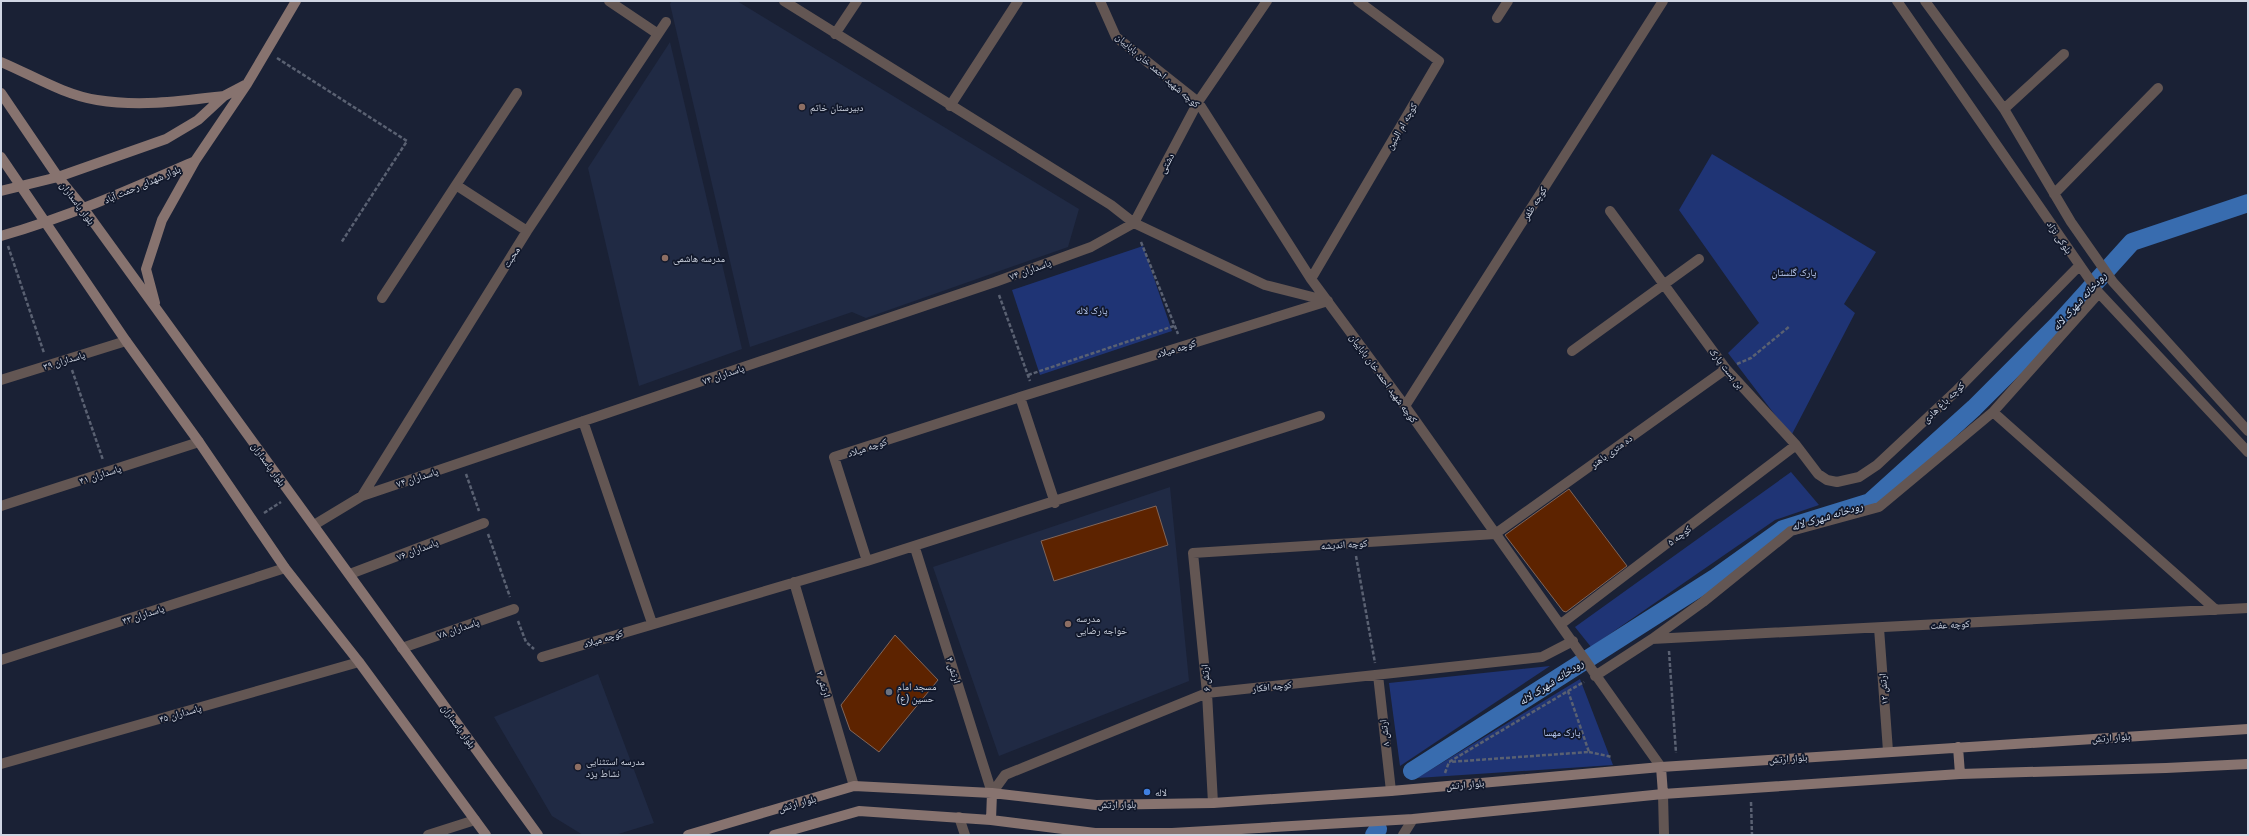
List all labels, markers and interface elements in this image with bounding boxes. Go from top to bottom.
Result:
street label: کوچه شهید احمد خان باباییان [1113,30,1203,110]
place label: دبیرستان خاتم [810,100,863,115]
street label: کوچه ام البنین [1382,100,1421,153]
marker: دبیرستان خاتم [797,102,807,112]
street label: دشتی [1155,150,1177,176]
street label: بلوار شهدای رحمت آباد [102,161,183,206]
street label: بلوار پاسداران [57,179,99,228]
street label: کوچه ظفر [1518,184,1550,223]
street label: بلوکی نژاد [2044,218,2076,256]
street label: محبت [499,243,523,270]
place label: مدرسه هاشمی [673,251,725,265]
marker: مدرسه هاشمی [660,253,670,263]
street label: پاسداران ۷۴ [1007,255,1053,283]
park label: پارک گلستان [1772,265,1816,279]
water label: رودخانه شهرک لاله [2048,268,2109,333]
park label: پارک لاله [1076,303,1108,317]
street label: کوچه شهید احمد خان باباییان [1347,331,1421,425]
street label: کوچه میلاد [1154,335,1198,361]
street label: بن بست پارک [1706,345,1748,391]
street label: پاسداران ۳۹ [41,347,87,373]
street label: پاسداران ۷۴ [700,360,746,388]
street label: کوچه باغ هادی [1919,378,1967,426]
street label: ده متری باهنر [1586,431,1635,472]
street label: کوچه میلاد [845,434,889,460]
street label: بلوار پاسداران [248,439,290,489]
street label: پاسداران ۴۱ [77,461,123,487]
street label: پاسداران ۷۴ [394,464,440,490]
water label: رودخانه شهرک لاله [1789,497,1865,534]
street label: کوچه ۵ [1664,521,1694,549]
street label: پاسداران ۷۶ [394,535,440,563]
street label: کوچه اندیشه [1320,535,1368,553]
street label: پاسداران ۴۳ [120,601,166,627]
place label: مدرسه خواجه رضایی [1076,611,1128,637]
street label: پاسداران ۷۸ [435,614,481,642]
street label: کوچه عفت [1930,616,1970,632]
marker: مدرسه خواجه رضایی [1063,619,1073,629]
street label: کوچه میلاد [581,625,625,651]
street label: ارتش ۴ [943,655,965,685]
water label: رودخانه شهرک لاله [1516,655,1586,708]
street label: ارتش ۶ [1197,664,1213,692]
street label: ارتش ۲ [813,669,835,699]
street label: ارتش ۱۲ [1875,673,1891,705]
street label: کوچه افکار [1250,677,1293,695]
place label: مسجد امام حسین (ع) [897,679,937,705]
marker: مسجد امام حسین (ع) [884,687,894,697]
street label: پاسداران ۴۵ [157,700,203,726]
street label: بلوار پاسداران [438,701,480,751]
street label: ارتش ۸ [1375,719,1393,747]
park label: پارک مهسا [1543,725,1581,739]
street label: بلوار ارتش [2091,729,2131,745]
street label: بلوار ارتش [1768,750,1808,766]
place label: مدرسه استثنایی نشاط یزد [586,754,645,780]
marker: مدرسه استثنایی نشاط یزد [573,762,583,772]
street label: بلوار ارتش [1445,775,1485,793]
place label: لاله [1155,785,1167,799]
marker: لاله [1142,787,1152,797]
street label: بلوار ارتش [777,791,818,815]
street label: بلوار ارتش [1098,797,1137,811]

